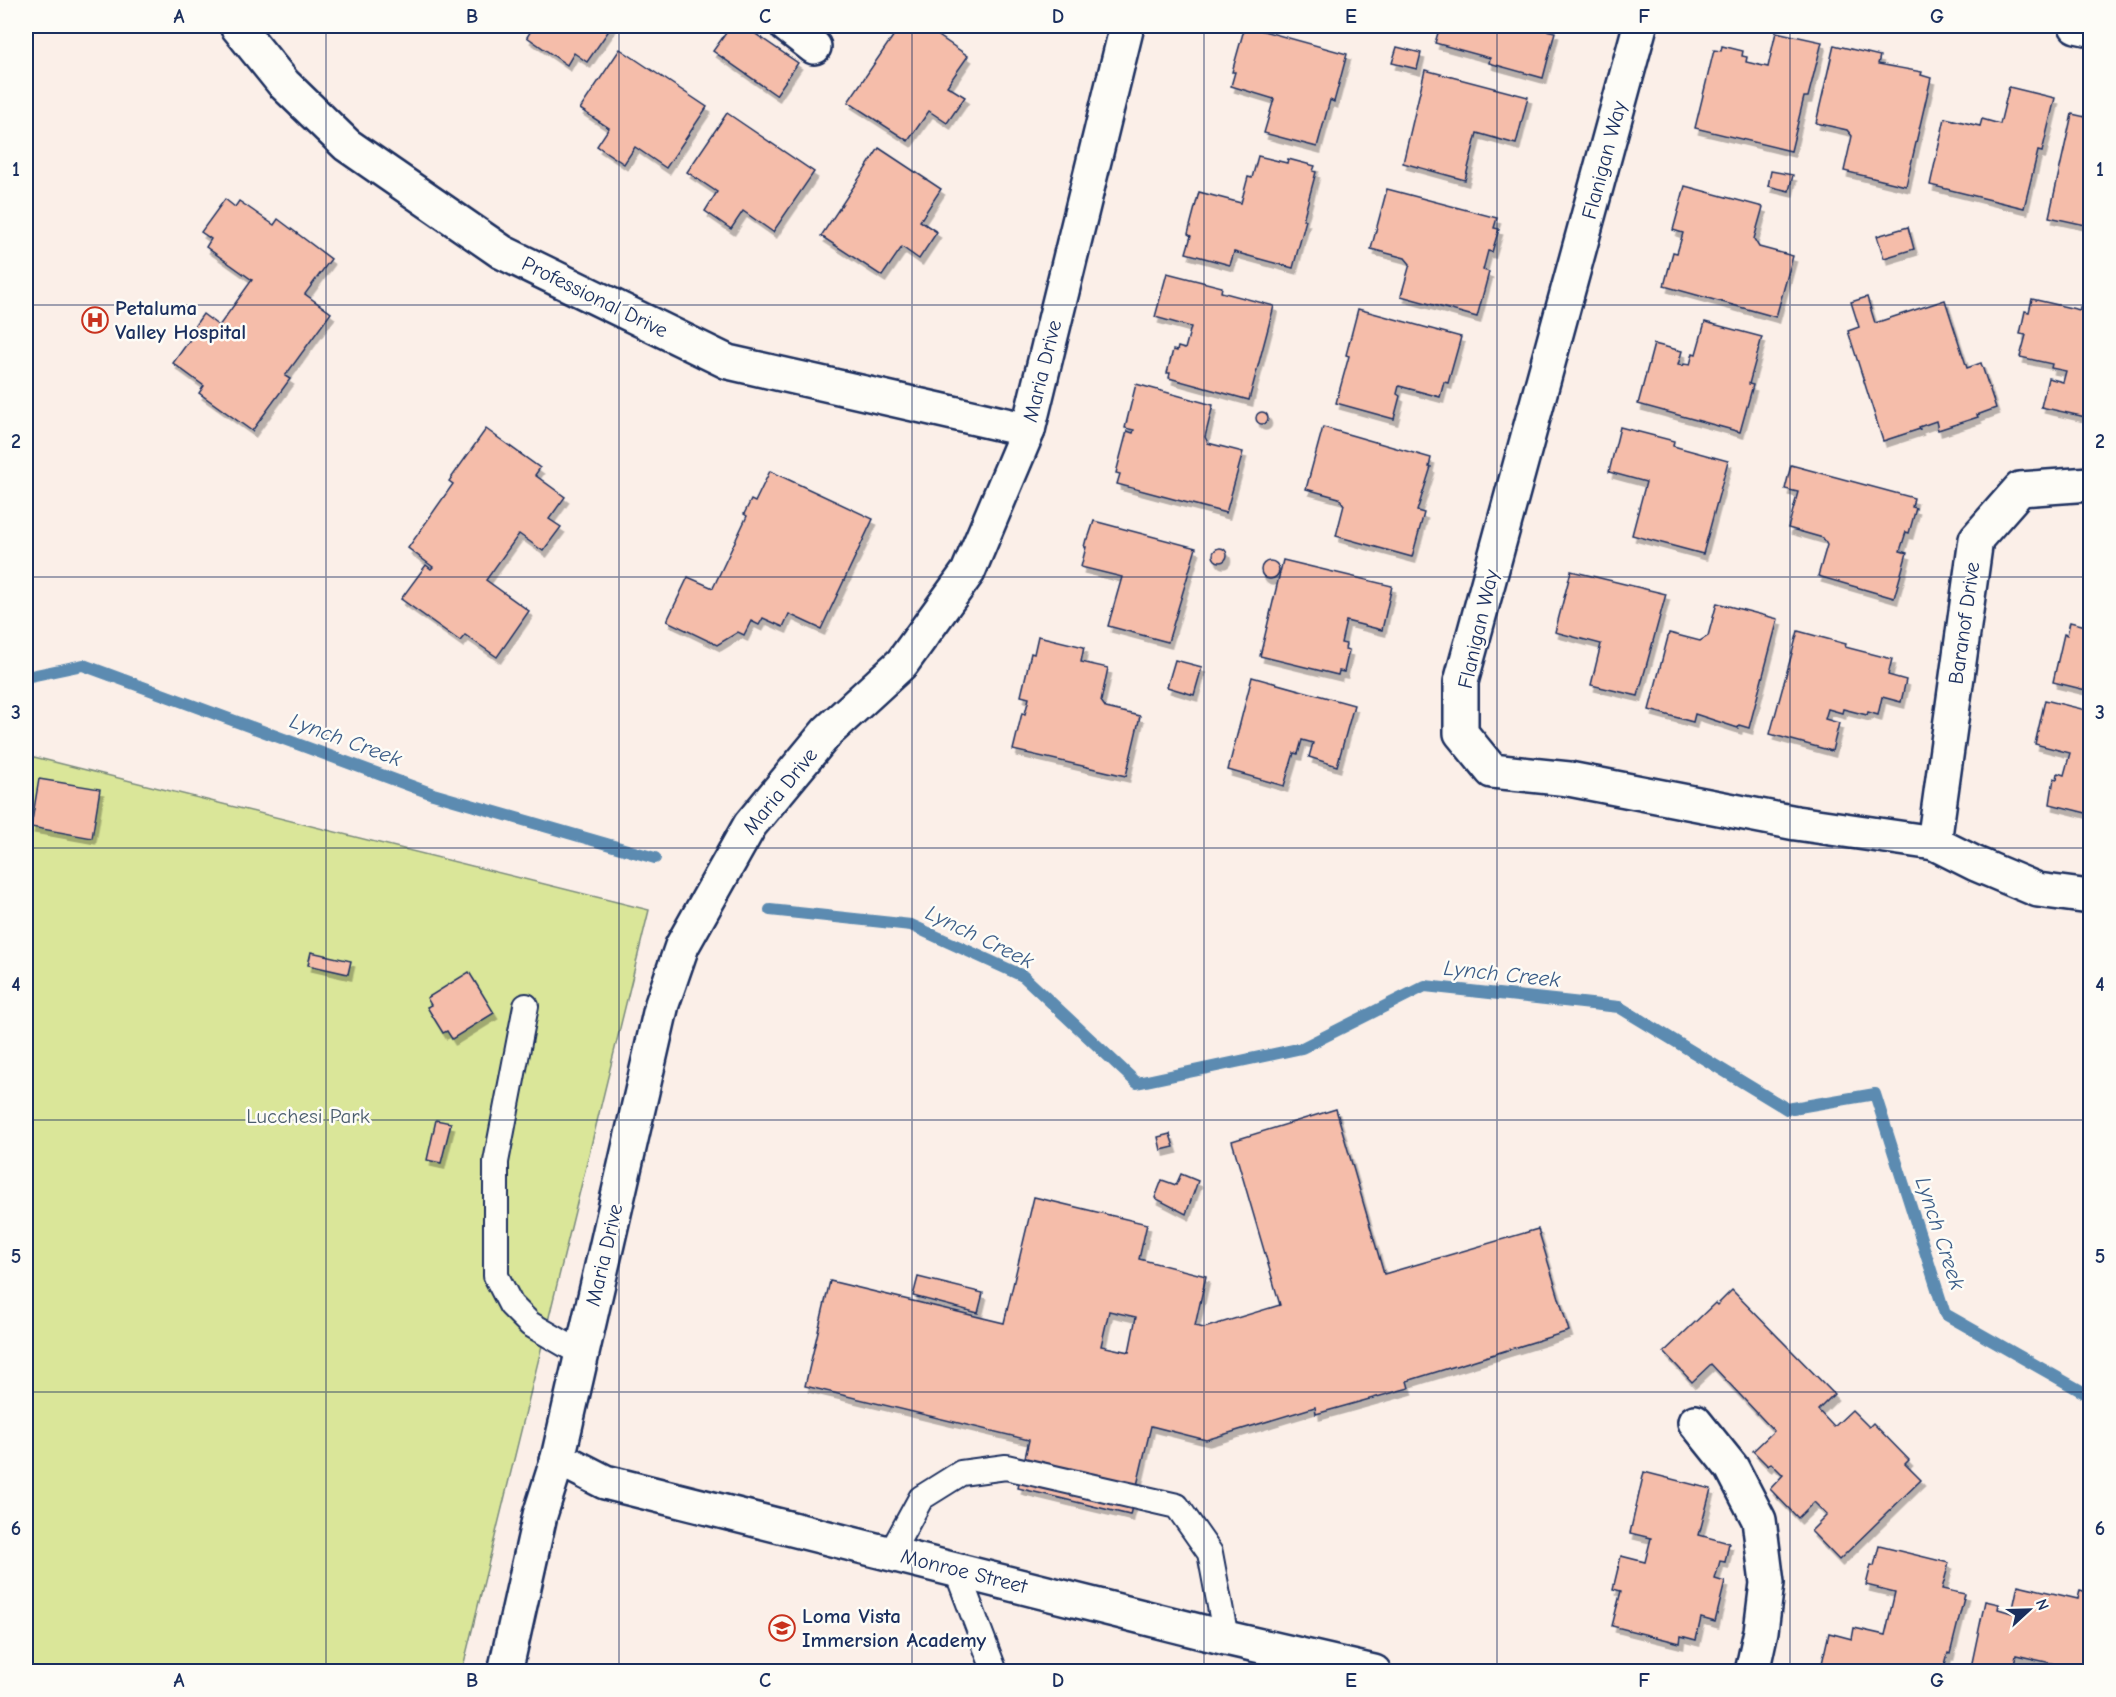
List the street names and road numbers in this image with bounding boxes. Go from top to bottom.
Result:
street label: Flanigan Way [1577,98,1631,222]
street label: Professional Drive [518,251,672,343]
street label: Maria Drive [1018,317,1066,425]
street label: Baranof Drive [1944,560,1984,686]
street label: Flanigan Way [1453,566,1503,691]
street label: Maria Drive [738,743,822,839]
street label: Maria Drive [581,1201,627,1309]
street label: Monroe Street [898,1544,1031,1599]

